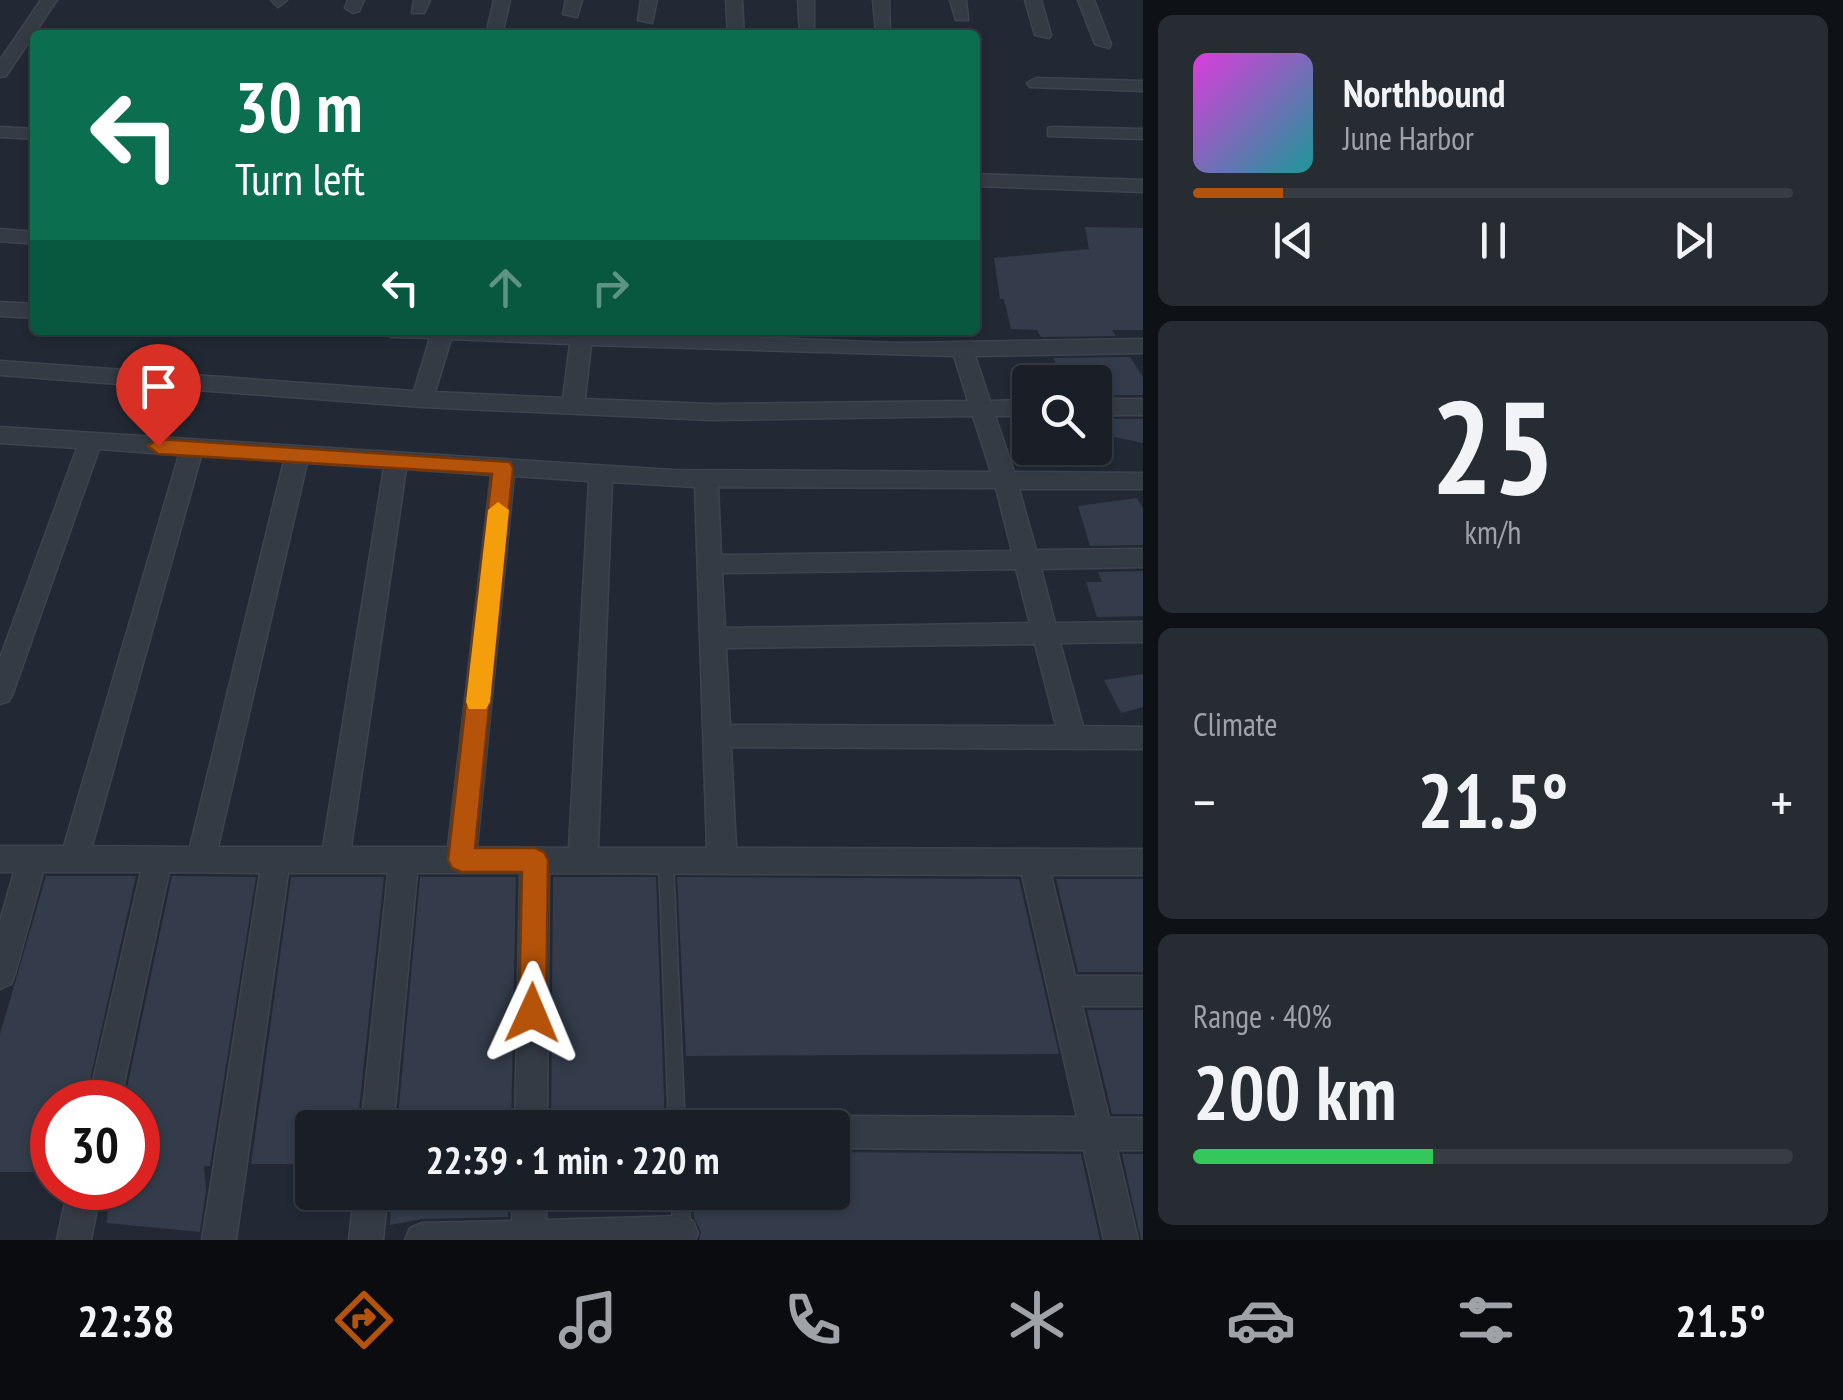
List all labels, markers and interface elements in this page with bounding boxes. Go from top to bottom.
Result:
text: 30 m [235,61,363,151]
text: Northbound [1343,68,1505,117]
icon: left [70,70,200,200]
text: June Harbor [1343,117,1474,159]
text: Turn left [235,149,365,207]
icon: previous [1266,213,1321,268]
icon: pause [1466,213,1521,268]
icon: next [1666,213,1721,268]
icon: left [373,260,428,315]
icon: ahead [478,260,533,315]
icon: right [583,260,638,315]
pin [116,344,201,447]
icon: arrive [131,359,186,414]
text: 25 [1431,362,1555,530]
map controls [1012,365,1112,465]
button: search [1012,365,1112,465]
text: km/h [1465,511,1521,553]
text: Climate [1193,703,1277,745]
text: 21.5° [1418,752,1568,849]
text: − [1193,766,1216,837]
text: + [1770,766,1793,837]
position arrow [480,961,584,1065]
text: Range · 40% [1193,995,1332,1037]
text: 200 km [1193,1044,1397,1141]
speed limit sign: 30 [30,1080,160,1210]
text: 22:39 · 1 min · 220 m [426,1135,719,1184]
icon: directions [329,1285,399,1355]
icon: music [553,1285,623,1355]
icon: phone [778,1285,848,1355]
icon: climate [1002,1285,1072,1355]
icon: car [1226,1285,1296,1355]
icon: filters [1451,1285,1521,1355]
text: 22:38 [77,1291,175,1349]
text: 21.5° [1675,1291,1766,1349]

